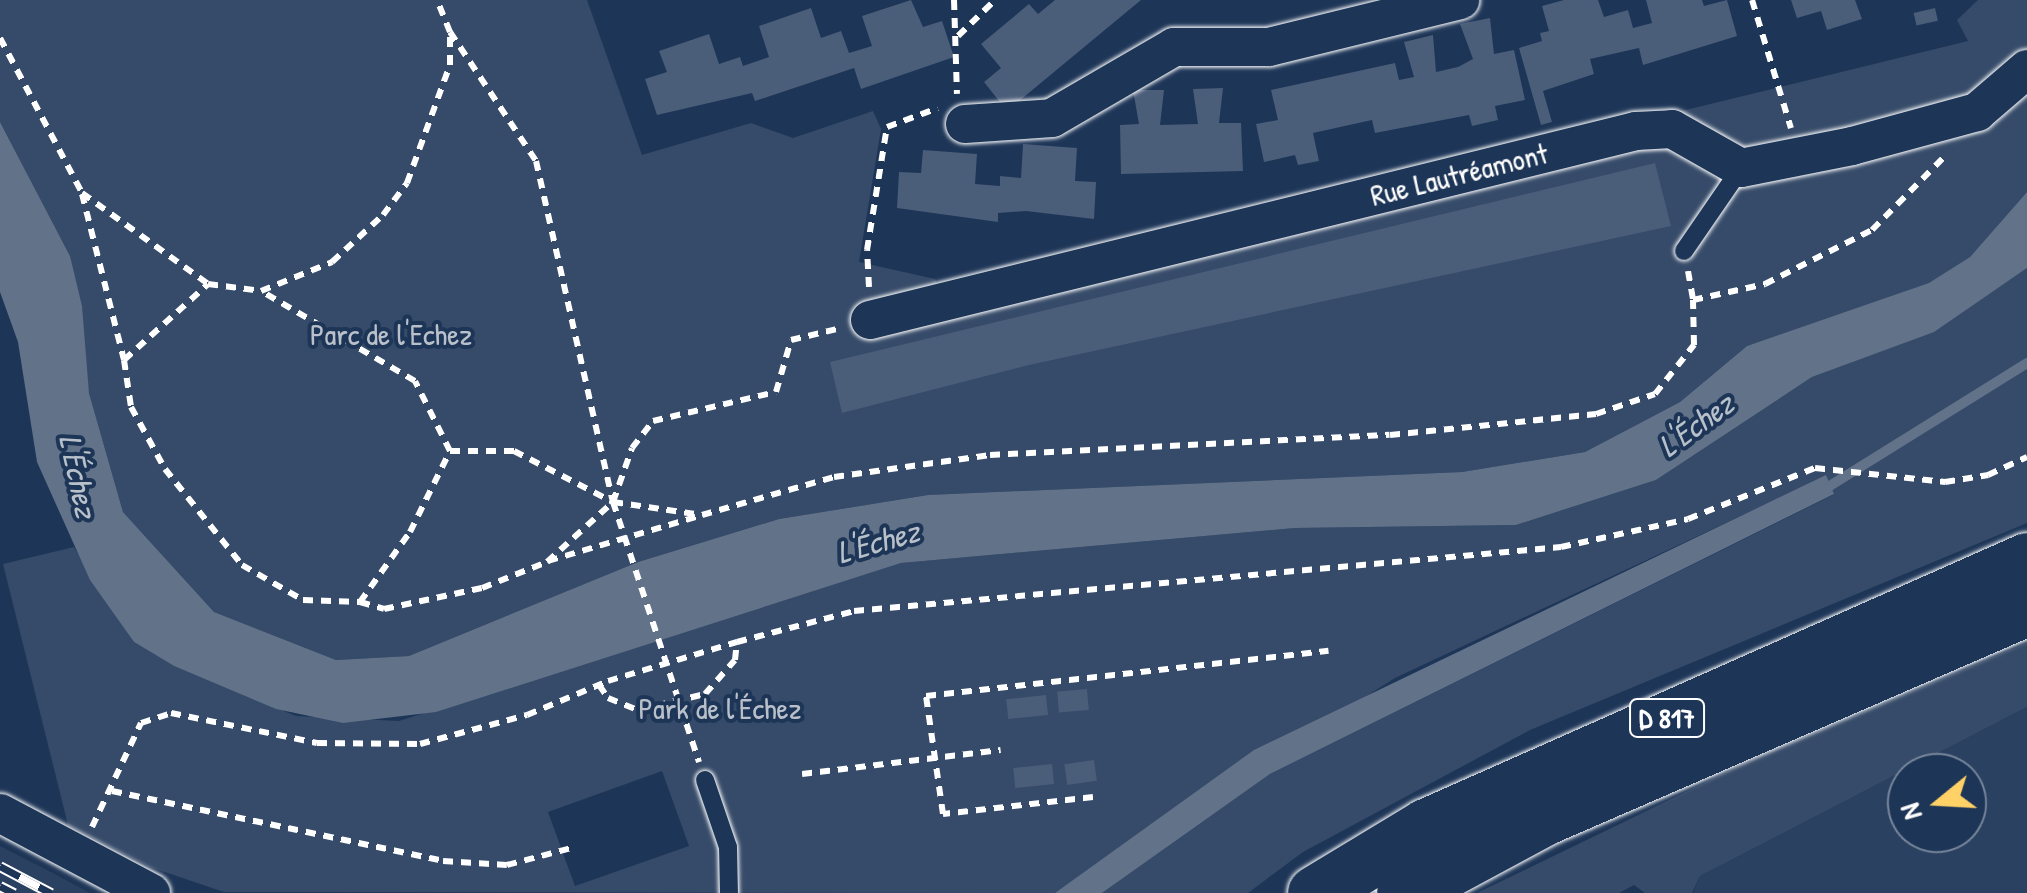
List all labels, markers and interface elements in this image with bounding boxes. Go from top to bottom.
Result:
street label: Rue Lautréamont [1367,135,1551,213]
park label: Parc de l'Echez [310,316,472,352]
water label: L'Échez [1651,385,1741,465]
water label: L'Échez [51,431,105,521]
water label: L'Échez [833,512,923,572]
park label: Park de l'Échez [639,690,801,726]
road number: D 817 [1627,695,1707,741]
north arrow [1887,753,1987,853]
text: N [1890,799,1931,825]

